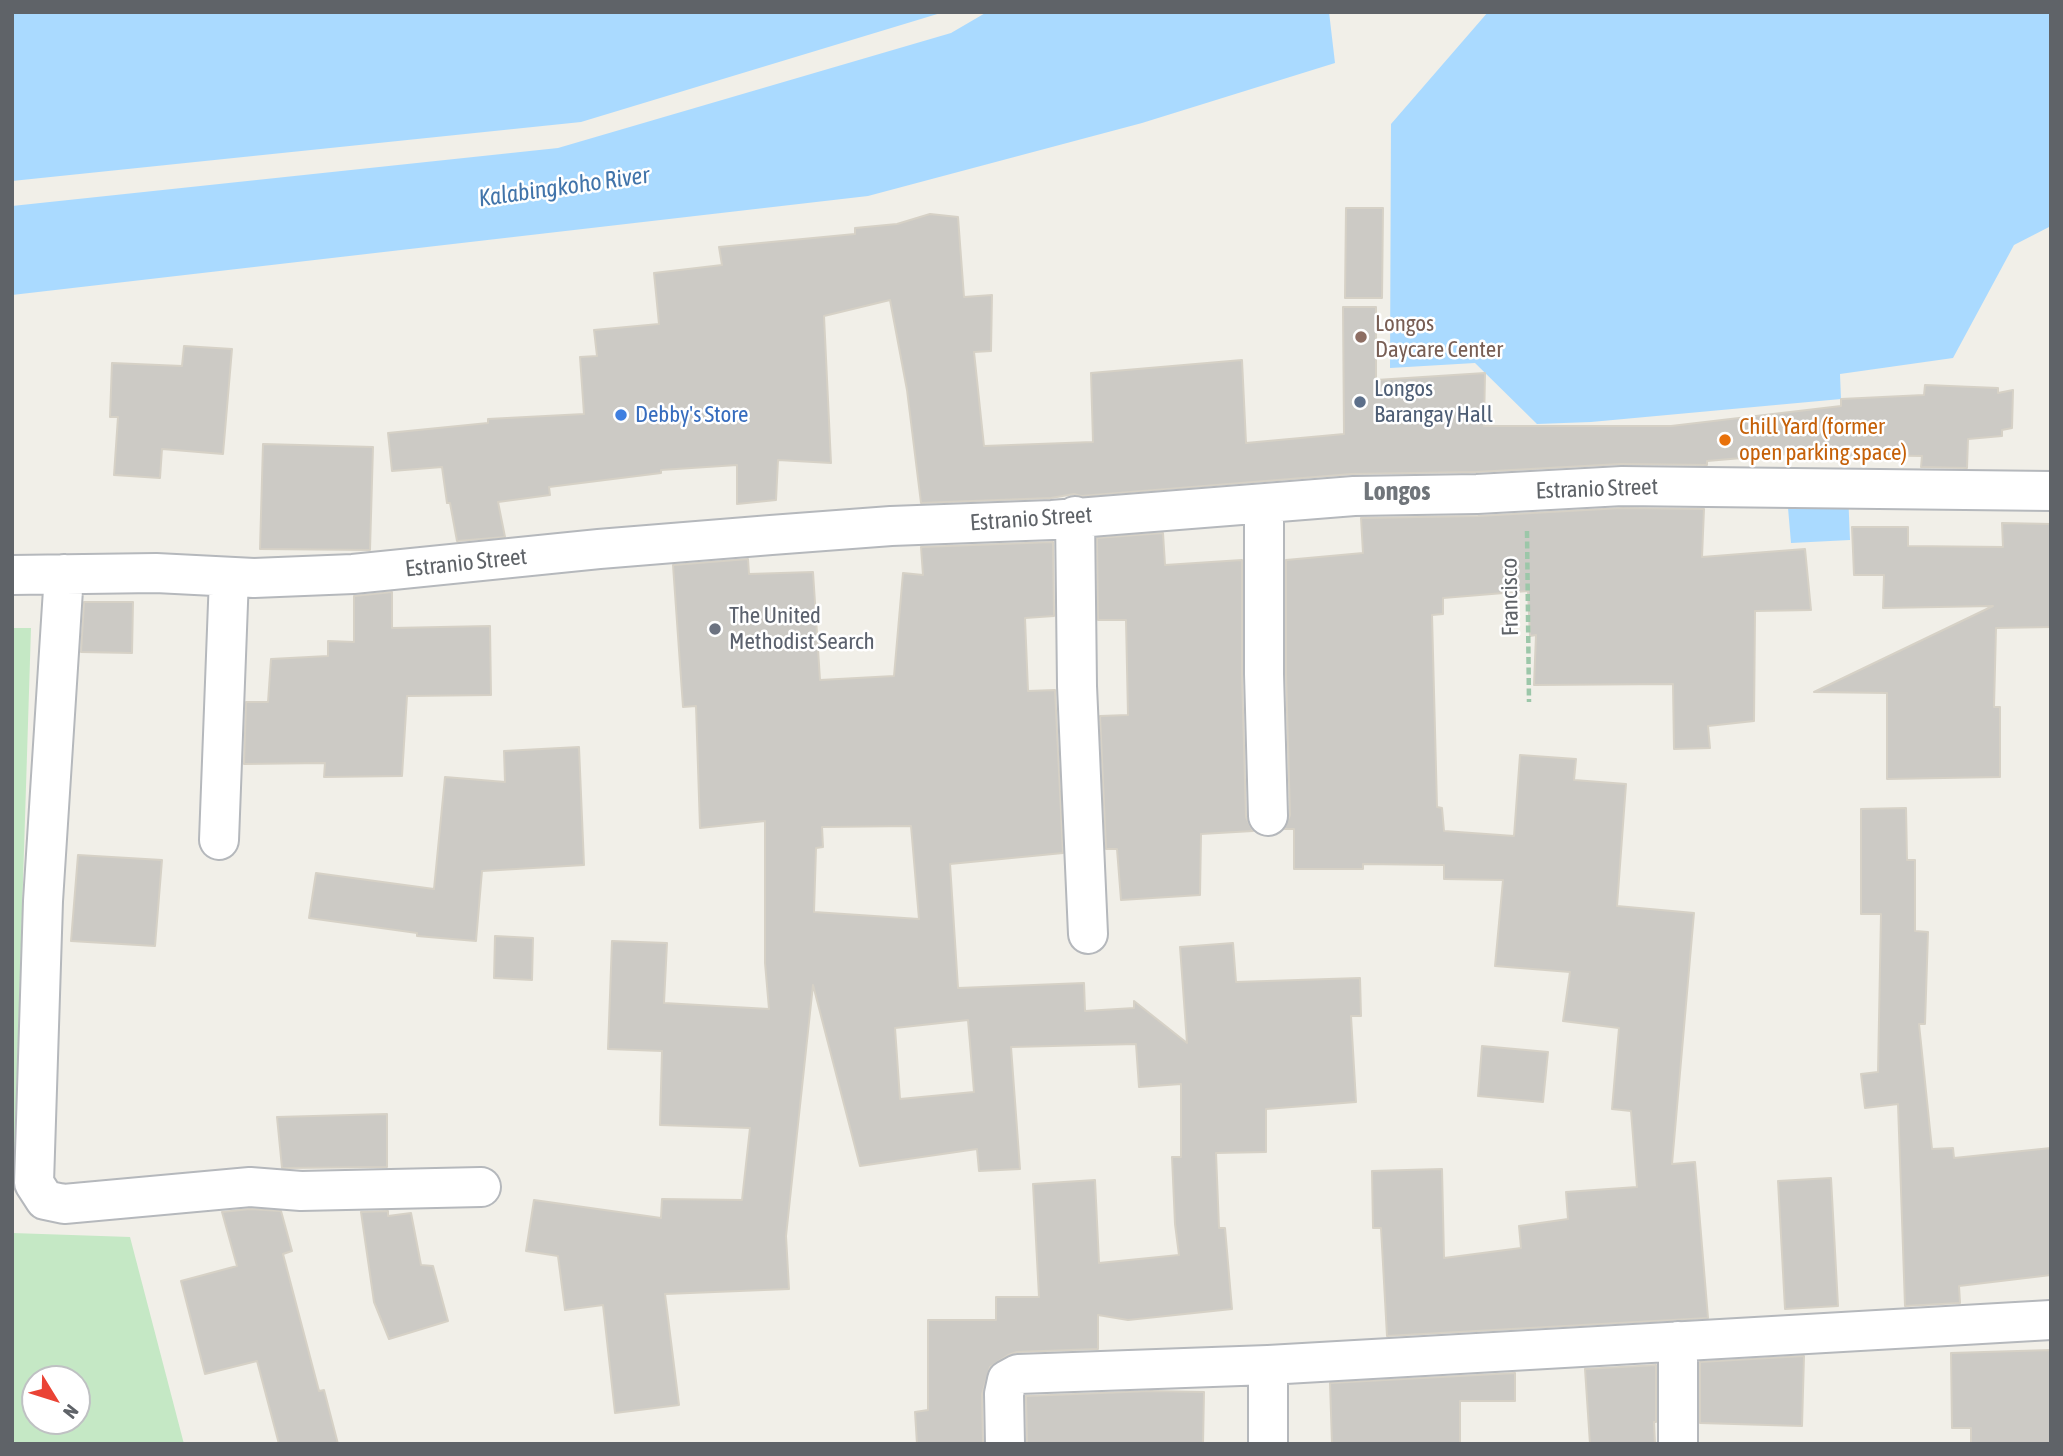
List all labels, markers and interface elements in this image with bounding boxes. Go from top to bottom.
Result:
water label: Kalabingkoho River [477,161,651,213]
place label: Longos Daycare Center [1375,310,1503,364]
marker: Longos Daycare Center [1353,329,1369,345]
place label: Longos Barangay Hall [1374,375,1493,429]
marker: Longos Barangay Hall [1352,394,1368,410]
place label: Debby's Store [635,401,749,429]
marker: Debby's Store [613,407,629,423]
place label: Chill Yard (former open parking space) [1739,413,1907,467]
marker: Chill Yard (former open parking space) [1717,432,1733,448]
street label: Estranio Street [1535,473,1659,505]
district label: Longos [1364,476,1430,508]
street label: Estranio Street [969,501,1093,537]
street label: Estranio Street [404,543,528,583]
street label: Francisco [1496,558,1524,636]
place label: The United Methodist Search [729,602,875,656]
marker: The United Methodist Search [707,621,723,637]
north arrow [21,1365,91,1435]
text: N [59,1401,83,1423]

